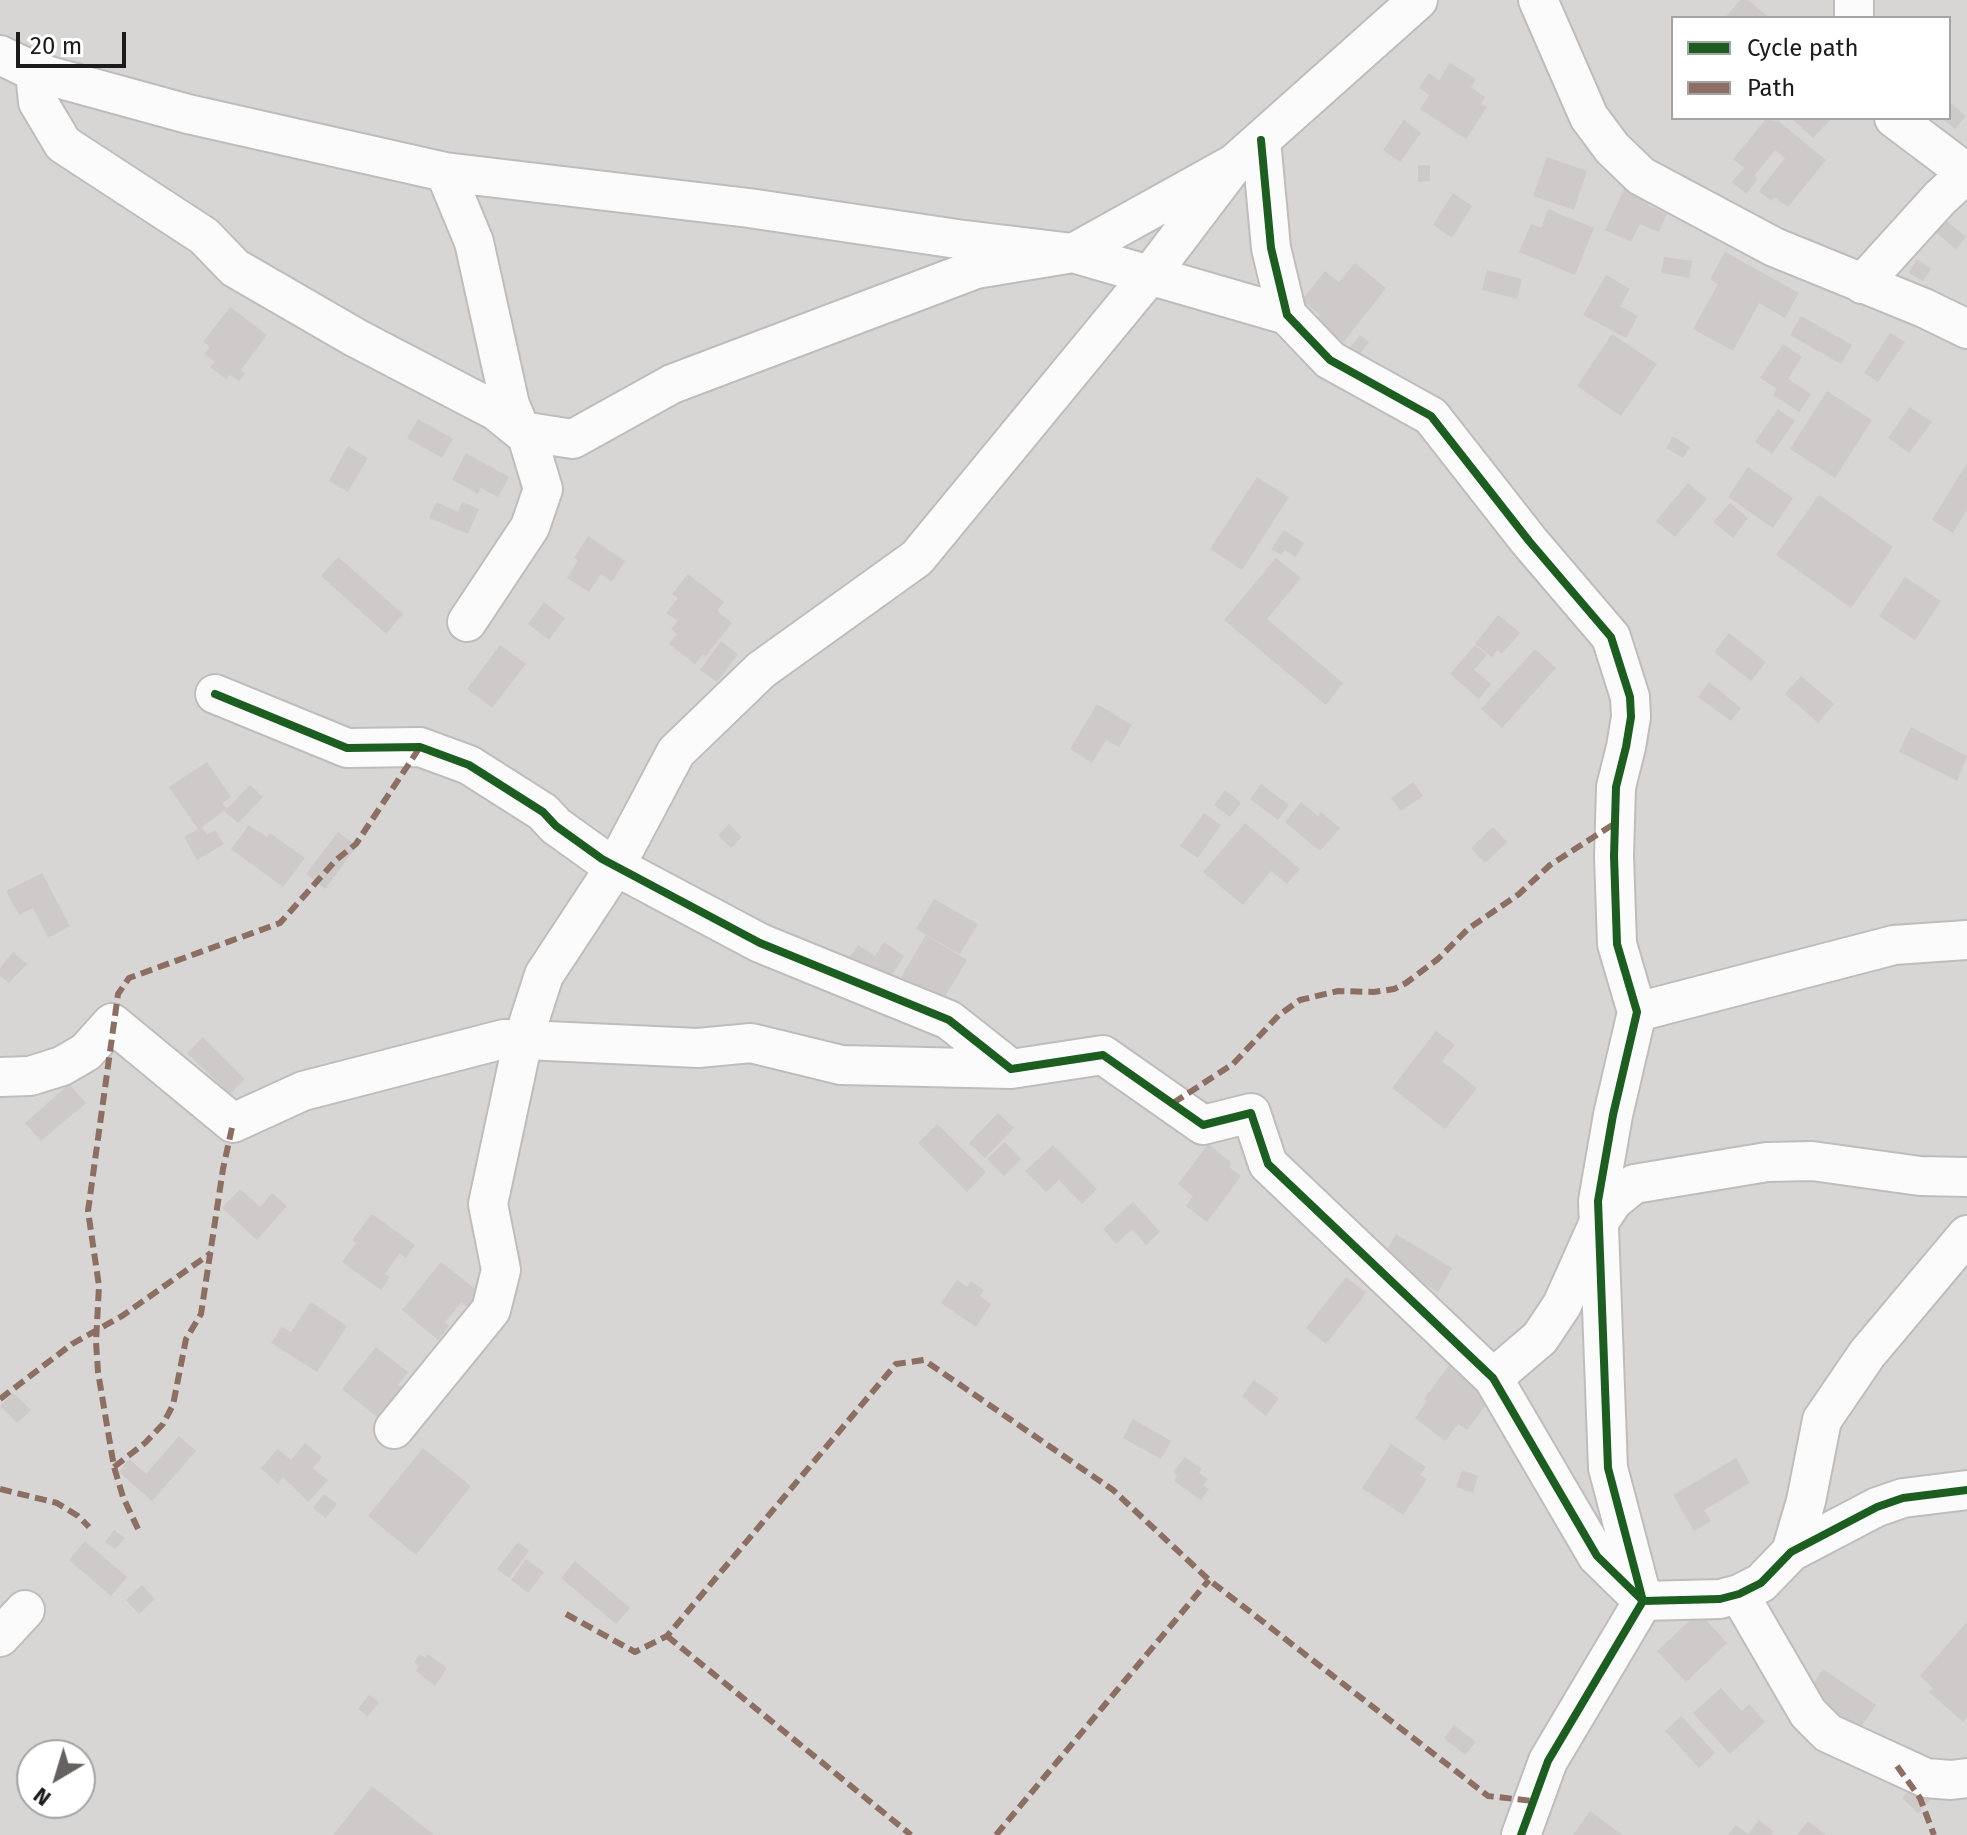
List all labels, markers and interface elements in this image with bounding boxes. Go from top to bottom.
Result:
scale bar [20,16,130,66]
legend [1671,16,1951,120]
text: 20 m [30,32,82,60]
text: Cycle path [1747,34,1859,62]
text: Path [1747,74,1795,102]
north arrow [16,1739,96,1819]
text: N [28,1782,56,1812]

